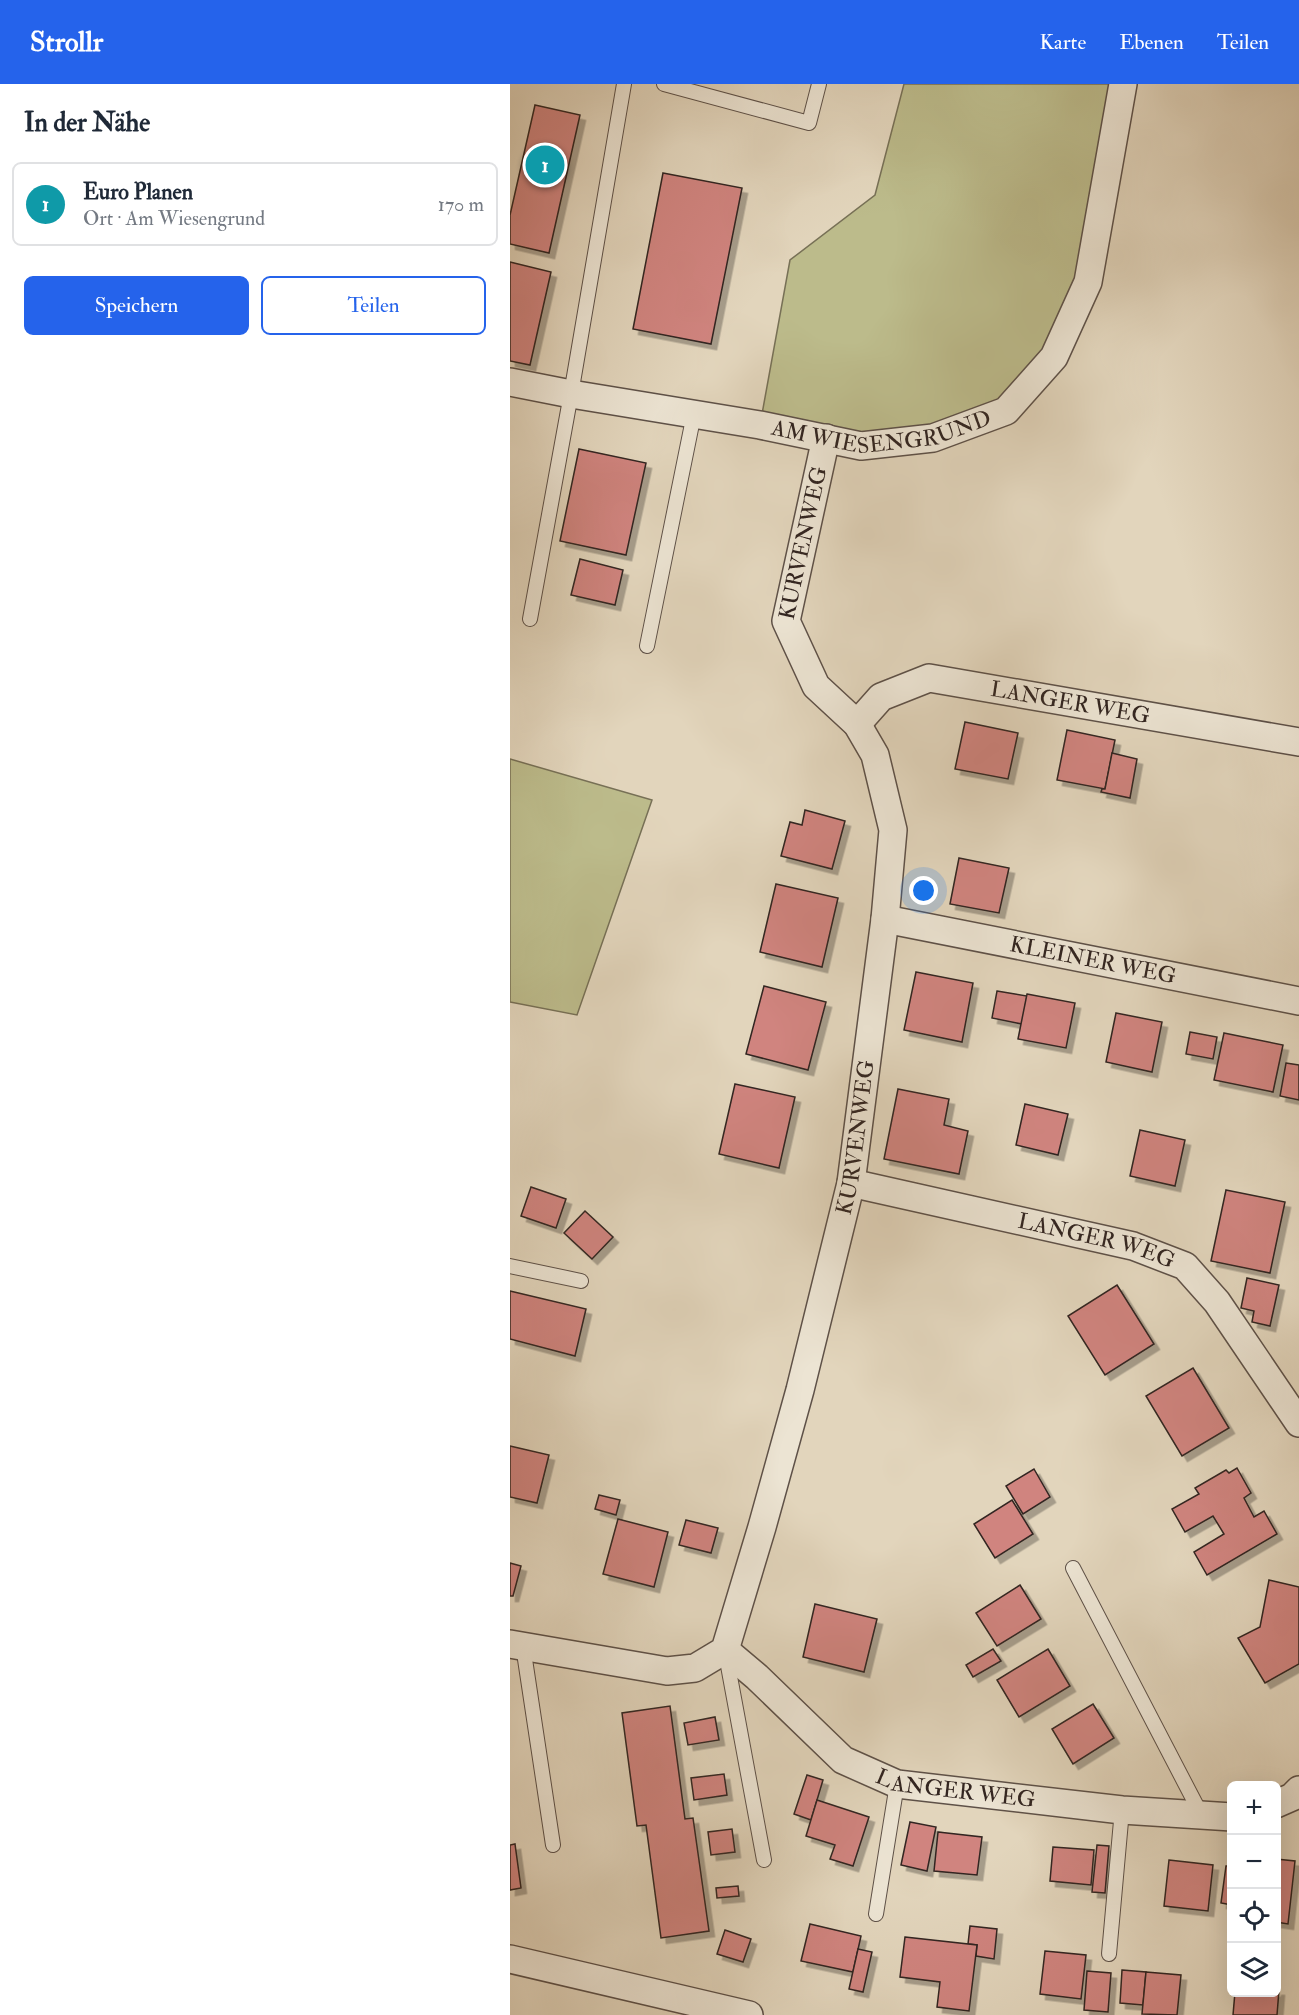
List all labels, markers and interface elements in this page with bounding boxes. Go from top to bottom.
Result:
text: Strollr [30,25,103,60]
text: Karte [1039,29,1086,56]
text: Ebenen [1119,29,1184,56]
text: Teilen [1217,29,1269,56]
text: In der Nähe [24,107,150,139]
pin: 1 [525,142,564,188]
text: Euro Planen [83,178,193,206]
text: 1 [42,192,49,217]
text: 170 m [438,192,484,217]
text: Ort · Am Wiesengrund [83,206,265,231]
button: Speichern [24,276,249,335]
button: Teilen [261,276,486,335]
street label: AM WIESENGRUND [768,404,995,460]
street label: KURVENWEG [773,464,833,622]
street label: LANGER WEG [988,675,1152,730]
your location [909,876,938,905]
street label: KLEINER WEG [1007,930,1178,990]
street label: KURVENWEG [830,1059,881,1218]
street label: LANGER WEG [1015,1207,1179,1275]
street label: LANGER WEG [871,1762,1037,1814]
map controls [1227,1781,1281,1997]
button: + [1227,1781,1281,1835]
button: − [1227,1835,1281,1889]
button: locate [1227,1889,1281,1943]
button: layers [1227,1943,1281,1997]

